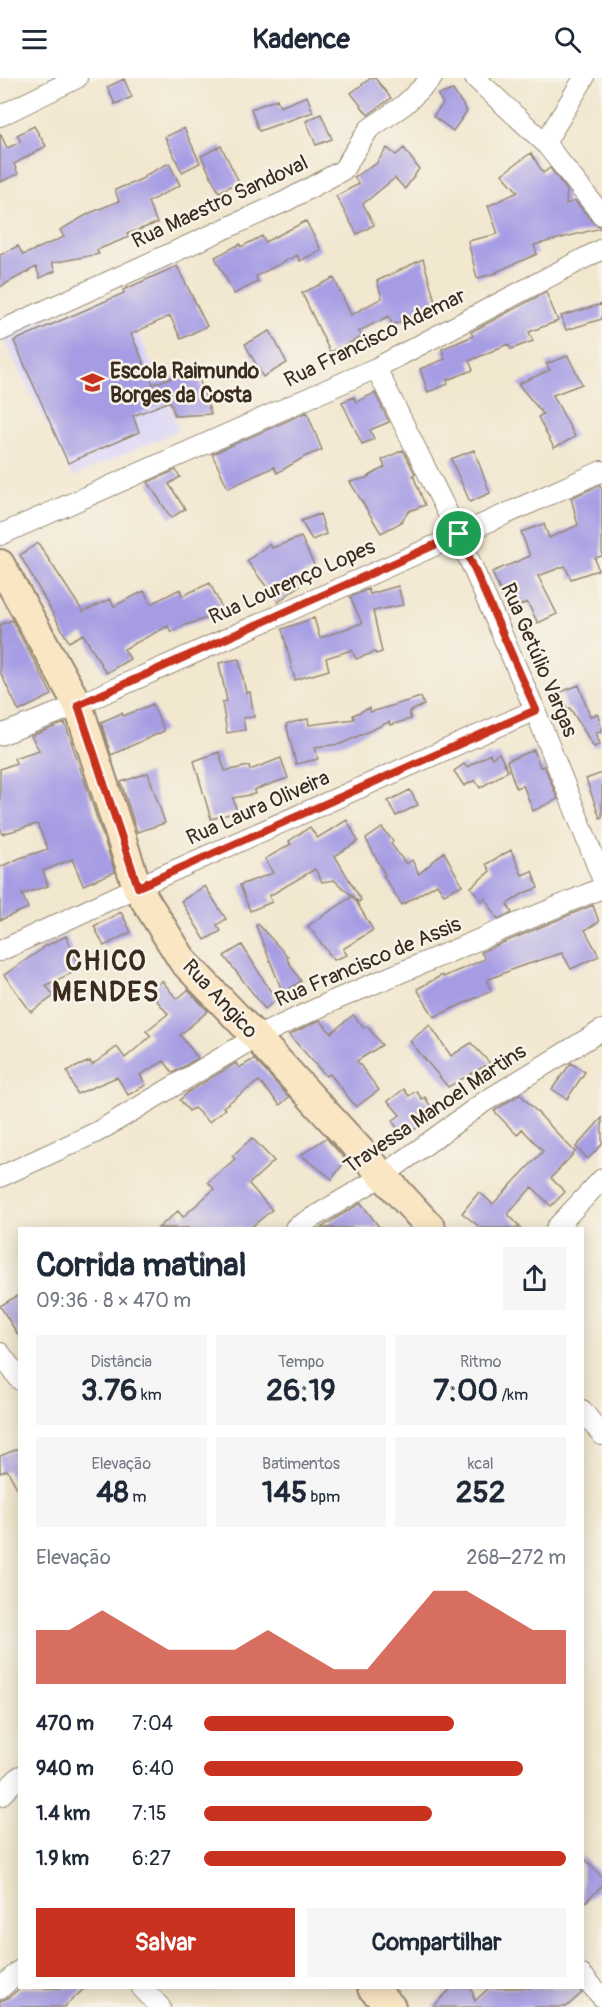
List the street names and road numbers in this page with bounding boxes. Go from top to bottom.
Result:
street label: Rua Maestro Sandoval [127,149,313,255]
street label: Rua Francisco Ademar [280,282,471,394]
street label: Rua Lourenço Lopes [205,533,380,631]
street label: Rua Getúlio Vargas [494,579,584,742]
street label: Rua Laura Oliveira [182,764,334,852]
street label: Rua Francisco de Assis [271,910,466,1013]
street label: Rua Angico [176,954,264,1044]
street label: Travessa Manoel Martins [339,1038,532,1180]

